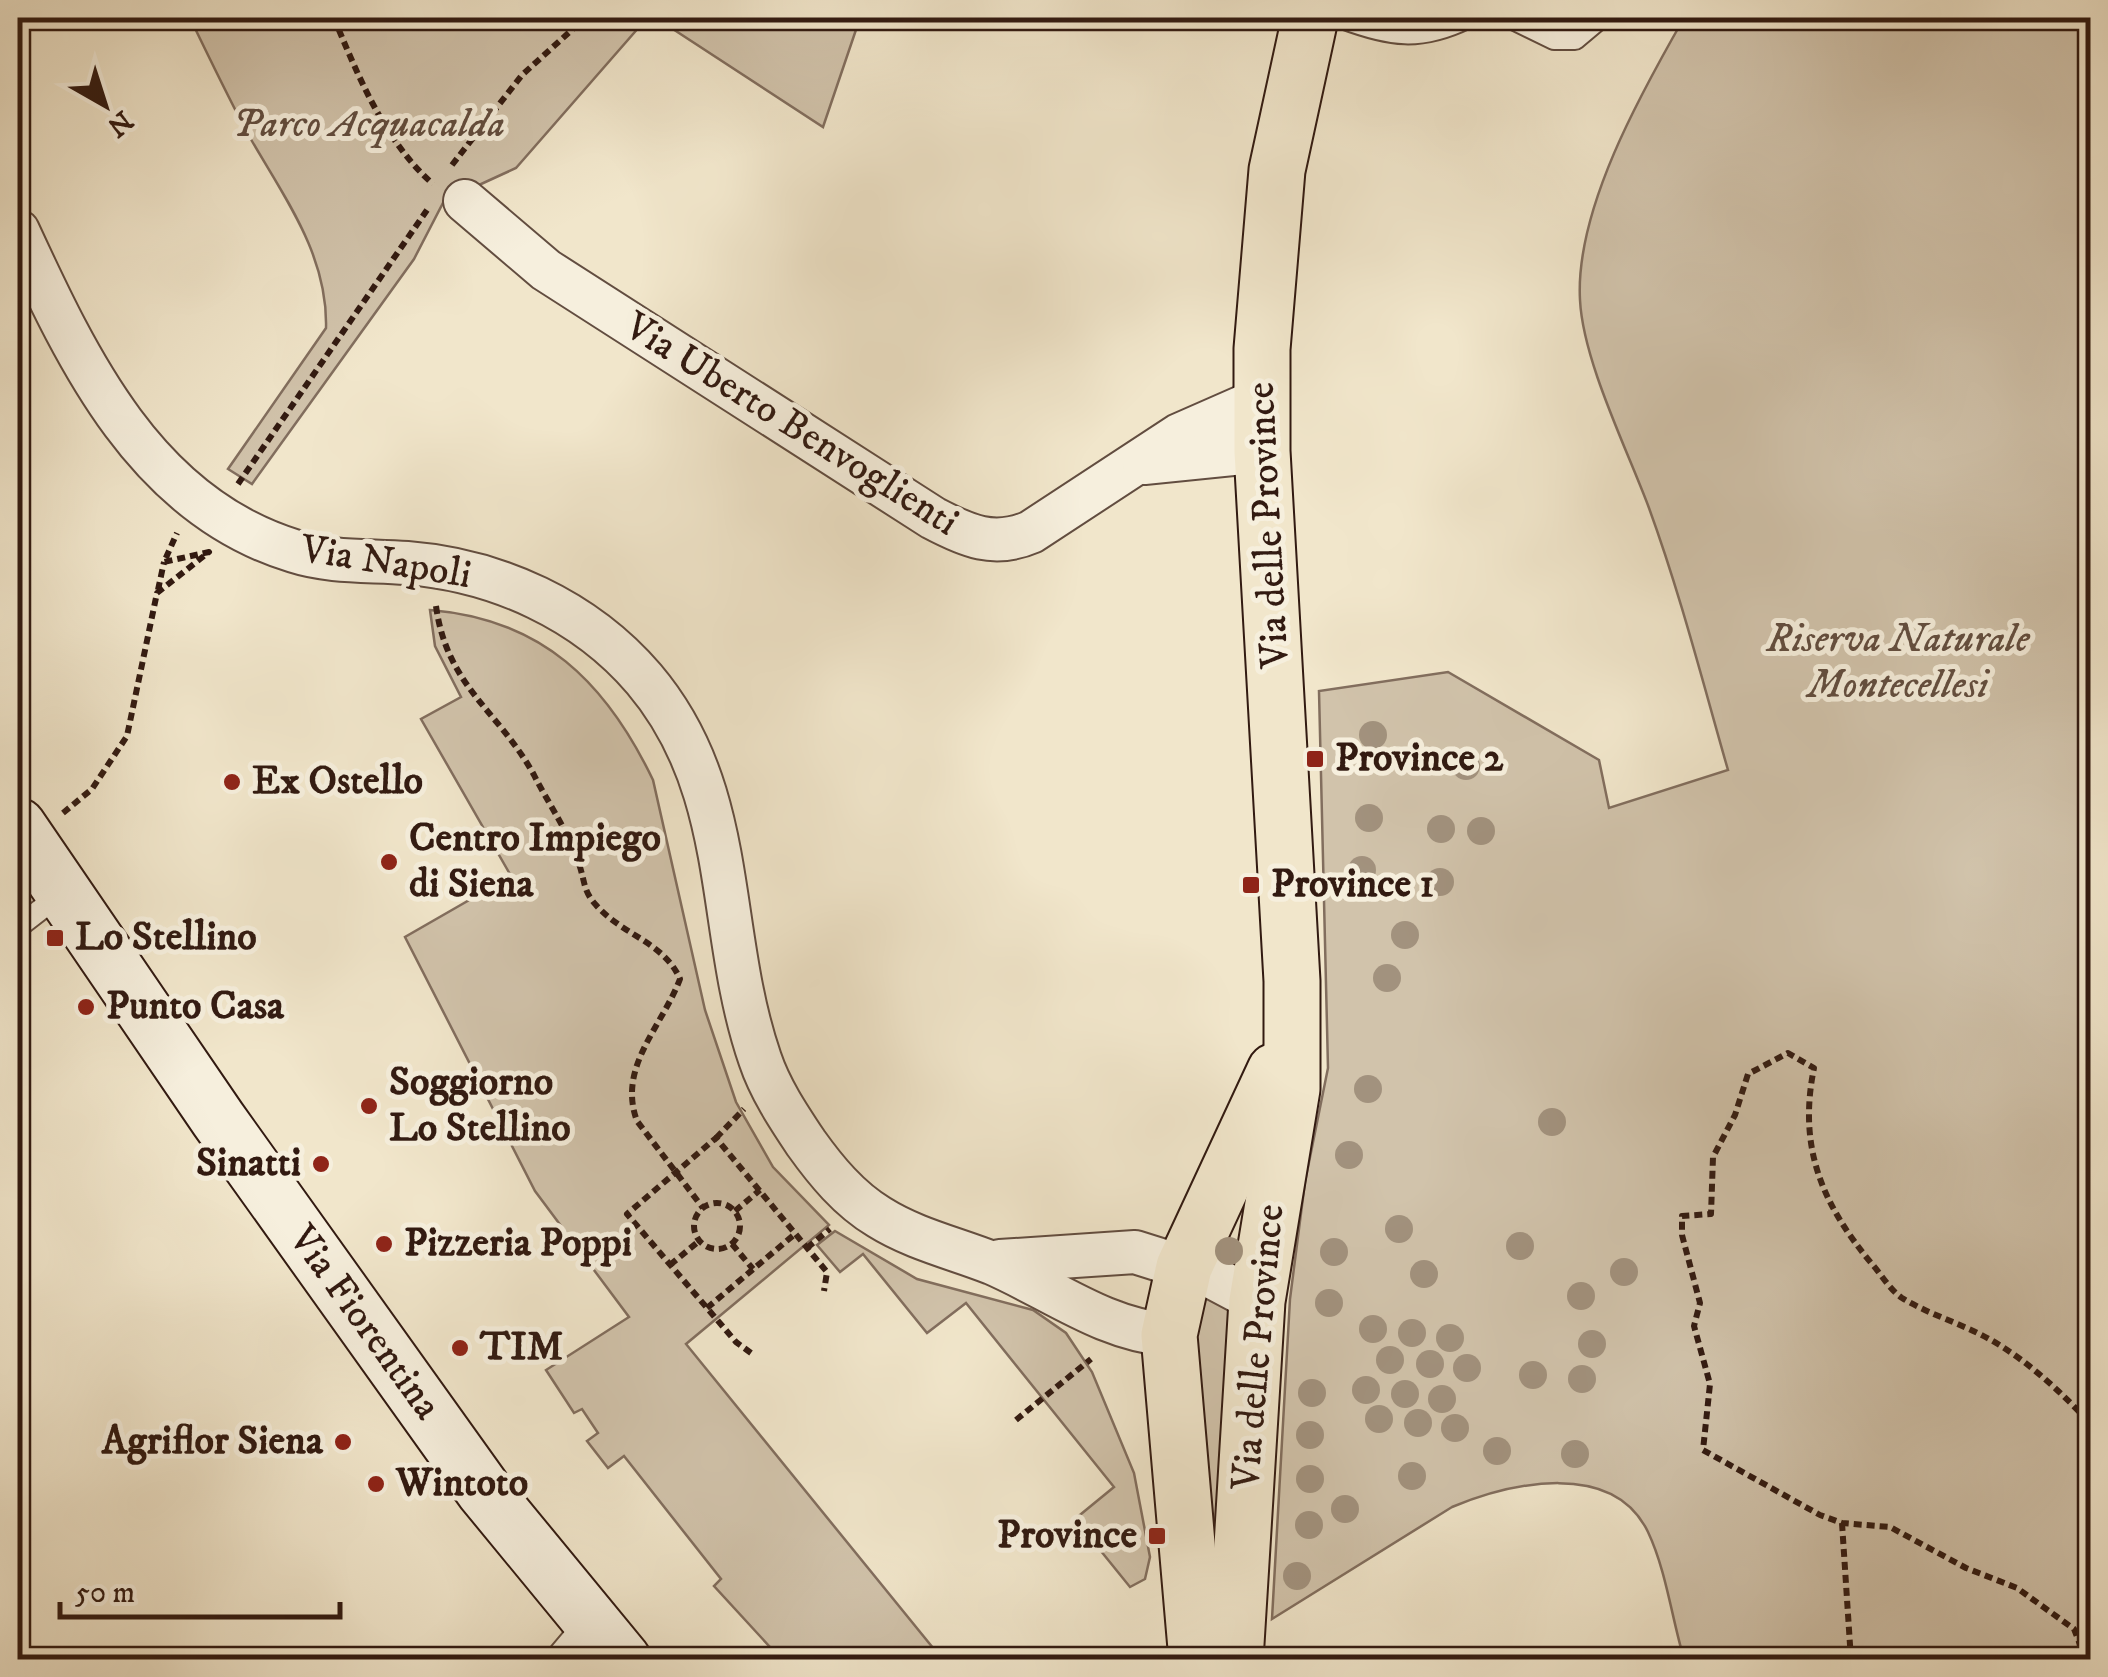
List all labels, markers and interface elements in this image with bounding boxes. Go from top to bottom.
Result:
north arrow [55,55,155,155]
park label: Parco Acquacalda [233,100,505,150]
text: N [100,102,140,144]
street label: Via Uberto Benvoglienti [614,301,967,548]
street label: Via delle Province [1237,381,1302,670]
street label: Via Napoli [296,525,475,601]
park label: Riserva Naturale Montecellesi [1765,615,2031,711]
place label: Province 2 [1335,734,1504,784]
marker: Province 2 [1304,748,1326,770]
place label: Ex Ostello [252,757,423,807]
marker: Ex Ostello [221,771,243,793]
place label: Centro Impiego di Siena [409,814,661,910]
marker: Centro Impiego di Siena [378,851,400,873]
place label: Province 1 [1271,860,1434,910]
marker: Province 1 [1240,874,1262,896]
place label: Lo Stellino [75,913,257,963]
marker: Lo Stellino [44,927,66,949]
place label: Punto Casa [106,982,285,1032]
marker: Punto Casa [75,996,97,1018]
place label: Soggiorno Lo Stellino [389,1058,571,1154]
marker: Soggiorno Lo Stellino [358,1095,380,1117]
place label: Sinatti [196,1139,301,1189]
marker: Sinatti [310,1153,332,1175]
street label: Via delle Province [1222,1202,1296,1493]
street label: Via Fiorentina [276,1215,451,1430]
place label: Pizzeria Poppi [404,1219,632,1269]
marker: Pizzeria Poppi [373,1233,395,1255]
place label: TIM [479,1323,563,1373]
marker: TIM [449,1337,471,1359]
place label: Agriflor Siena [101,1417,324,1467]
marker: Agriflor Siena [332,1431,354,1453]
place label: Wintoto [395,1459,528,1509]
marker: Wintoto [365,1473,387,1495]
place label: Province [997,1511,1137,1561]
marker: Province [1146,1525,1168,1547]
scale bar [60,1557,340,1619]
text: 50 m [75,1575,135,1612]

